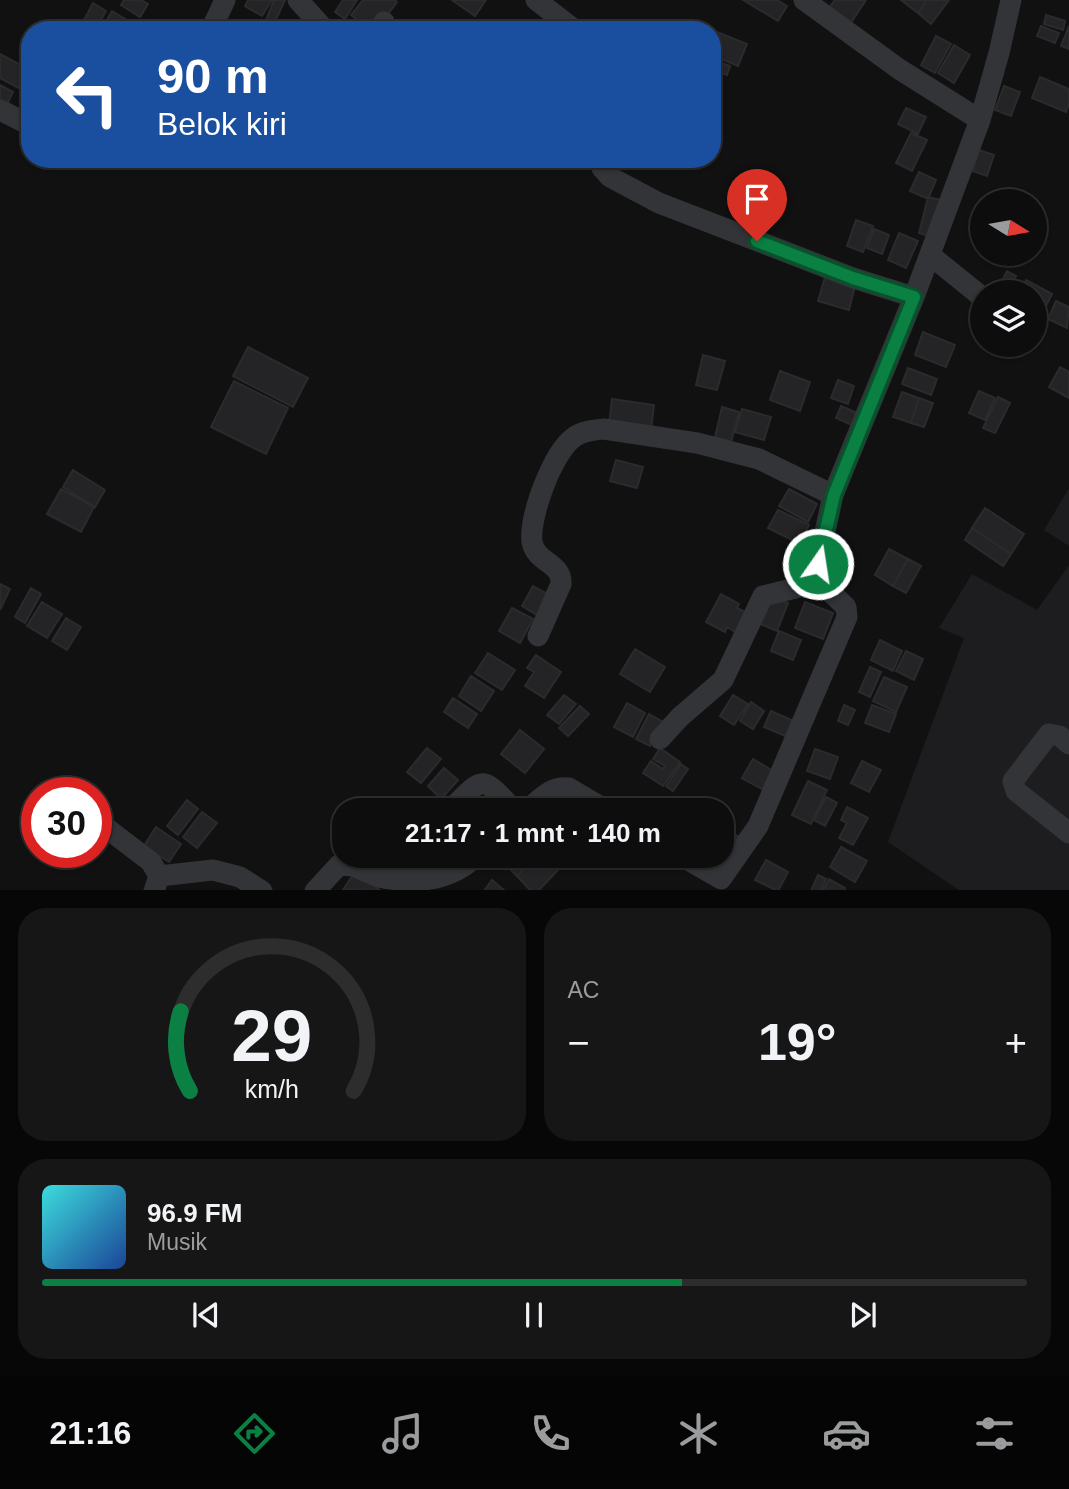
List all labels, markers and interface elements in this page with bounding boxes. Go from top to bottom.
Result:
icon: left [42,49,133,140]
text: 90 m [157,49,269,103]
text: Belok kiri [157,106,287,142]
pin [727,169,787,241]
icon: arrive [738,180,776,218]
north arrow [970,189,1046,266]
map controls [970,189,1047,357]
button: layers [970,280,1047,357]
position arrow [781,527,855,601]
speed limit sign: 30 [21,777,112,868]
text: 21:17 · 1 mnt · 140 m [405,818,661,848]
text: AC [568,977,599,1003]
text: 29 [231,995,312,1076]
text: 19° [758,1013,837,1071]
text: − [568,1022,590,1064]
text: + [1005,1022,1027,1064]
text: km/h [245,1074,299,1102]
text: 96.9 FM [147,1198,242,1228]
text: Musik [147,1229,207,1255]
icon: previous [187,1296,225,1334]
icon: pause [515,1296,553,1334]
icon: next [844,1296,882,1334]
icon: directions [230,1409,279,1458]
icon: music [378,1409,427,1458]
icon: phone [526,1409,575,1458]
icon: climate [674,1409,723,1458]
icon: car [822,1409,871,1458]
icon: filters [970,1409,1019,1458]
text: 21:16 [50,1415,131,1451]

